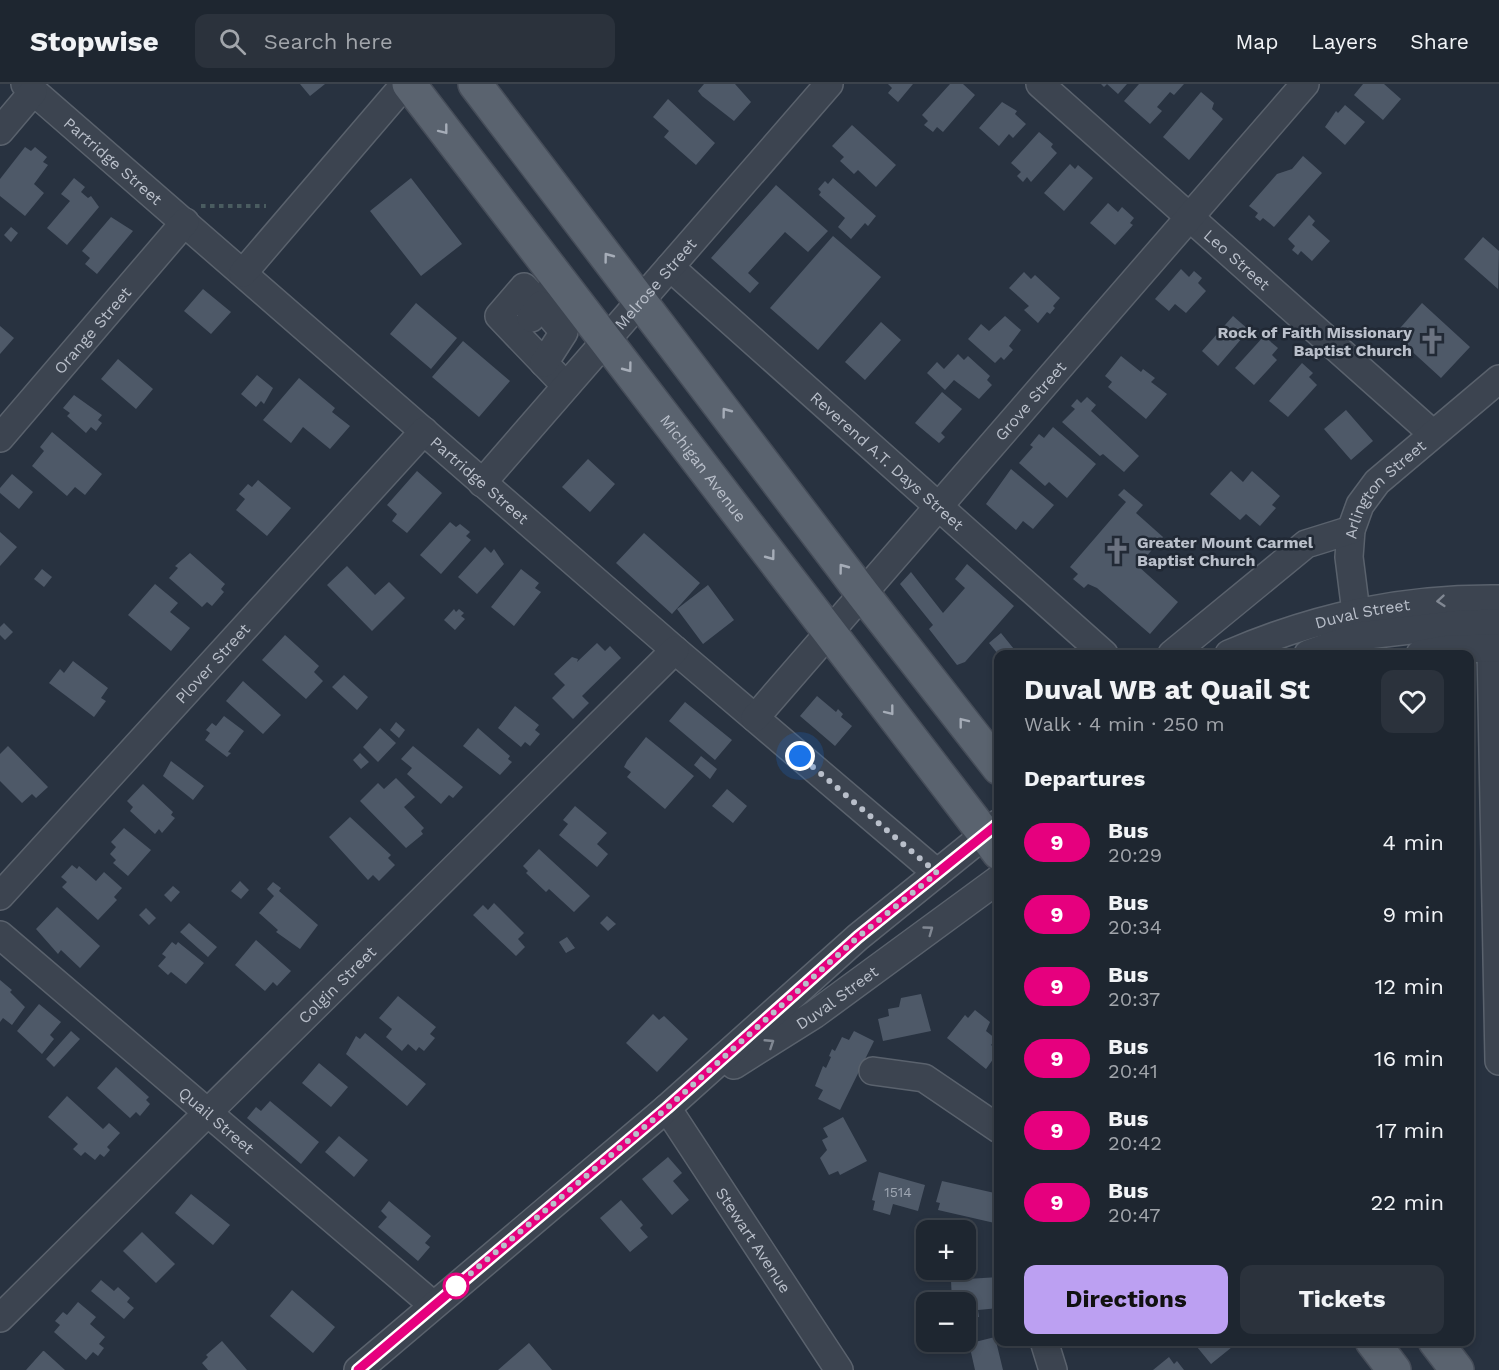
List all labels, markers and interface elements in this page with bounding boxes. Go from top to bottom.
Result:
search box [195,14,615,68]
text: Stopwise [30,25,159,58]
icon: search [216,25,249,58]
text: Search here [264,29,393,54]
text: Map [1235,29,1278,54]
text: Layers [1311,29,1377,54]
text: Share [1410,29,1469,54]
street label: Partridge Street [60,113,166,209]
one-way arrow [437,124,448,135]
street label: Leo Street [1200,225,1274,294]
street label: Melrose Street [610,234,700,333]
one-way arrow [605,253,616,264]
street label: Orange Street [50,283,135,378]
place label: Rock of Faith Missionary Baptist Church [1217,323,1413,360]
church icon: Rock of Faith Missionary Baptist Church [1417,326,1447,356]
street label: Grove Street [991,357,1070,444]
one-way arrow [620,361,631,372]
street label: Reverend A.T. Days Street [807,387,968,534]
one-way arrow [722,408,733,419]
street label: Michigan Avenue [657,411,751,525]
street label: Partridge Street [427,432,533,528]
street label: Arlington Street [1341,436,1430,540]
place label: Greater Mount Carmel Baptist Church [1137,533,1314,570]
church icon: Greater Mount Carmel Baptist Church [1102,536,1132,566]
one-way arrow [764,550,775,561]
one-way arrow [839,564,850,575]
street label: Duval Street [1313,594,1411,632]
one-way arrow [1436,594,1445,607]
street label: Plover Street [171,619,254,707]
button: heart [1381,670,1444,733]
text: Duval WB at Quail St [1024,673,1310,706]
one-way arrow [882,705,893,716]
text: Walk · 4 min · 250 m [1024,712,1225,736]
one-way arrow [959,718,970,729]
your location [785,741,815,771]
text: Departures [1024,766,1145,791]
text: Bus [1108,818,1148,843]
text: 9 [1051,830,1063,855]
text: 4 min [1383,830,1444,855]
text: 20:29 [1108,843,1162,867]
text: Bus [1108,890,1148,915]
text: 9 [1051,902,1063,927]
text: 9 min [1382,902,1444,927]
text: 20:34 [1108,915,1162,939]
one-way arrow [922,926,933,937]
street label: Colgin Street [294,942,380,1027]
street label: Duval Street [792,961,882,1033]
text: Bus [1108,962,1148,987]
text: 9 [1051,974,1063,999]
text: 12 min [1375,974,1444,999]
text: 20:37 [1108,987,1160,1011]
text: Bus [1108,1034,1148,1059]
one-way arrow [763,1039,774,1050]
text: 9 [1051,1046,1063,1071]
text: 16 min [1374,1046,1444,1071]
text: 20:41 [1108,1059,1158,1083]
street label: Quail Street [175,1083,258,1158]
text: Bus [1108,1106,1148,1131]
text: 9 [1051,1118,1063,1143]
text: 17 min [1376,1118,1444,1143]
text: 20:42 [1108,1131,1162,1155]
text: Bus [1108,1178,1148,1203]
street label: Stewart Avenue [712,1184,795,1297]
house number: 1514 [884,1184,912,1200]
text: 9 [1051,1190,1063,1215]
text: 22 min [1370,1190,1444,1215]
text: 20:47 [1108,1203,1160,1227]
map controls [916,1220,976,1352]
button: + [916,1220,976,1280]
button: Directions [1024,1265,1228,1334]
button: Tickets [1240,1265,1444,1334]
unlabelled marker [443,1273,469,1299]
button: − [916,1292,976,1352]

